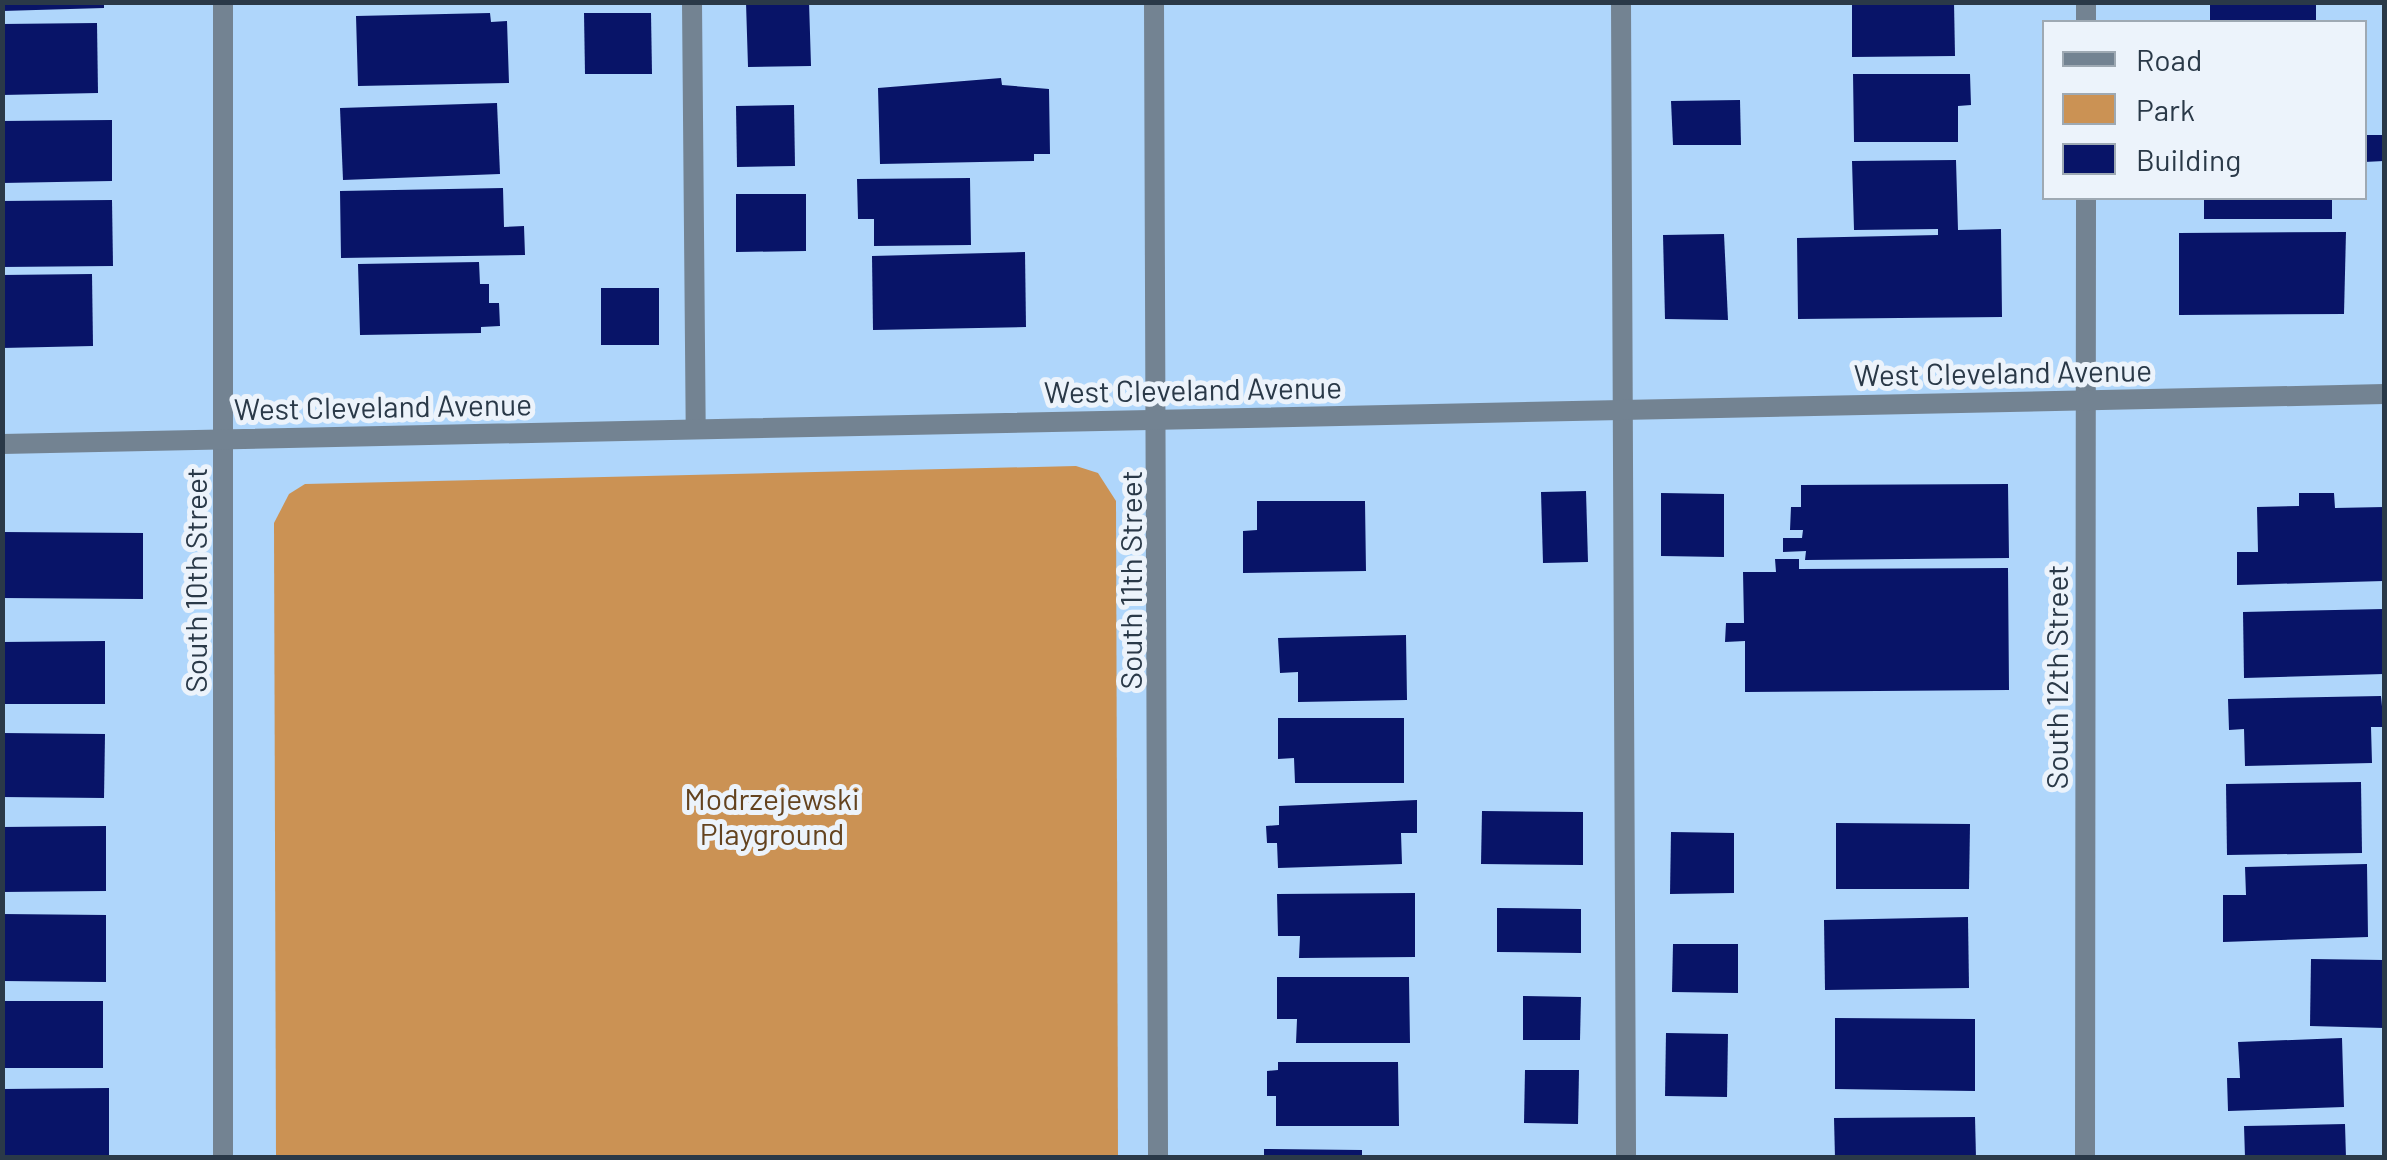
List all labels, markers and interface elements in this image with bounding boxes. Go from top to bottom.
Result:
legend [2042,20,2367,200]
text: Road [2136,41,2202,77]
text: Park [2136,91,2195,127]
text: Building [2136,141,2241,177]
street label: West Cleveland Avenue [1854,351,2152,393]
street label: West Cleveland Avenue [1044,368,1342,410]
street label: West Cleveland Avenue [234,385,532,427]
street label: South 10th Street [177,467,213,693]
street label: South 11th Street [1112,470,1148,690]
street label: South 12th Street [2038,565,2074,789]
park label: Modrzejewski Playground [684,780,860,850]

